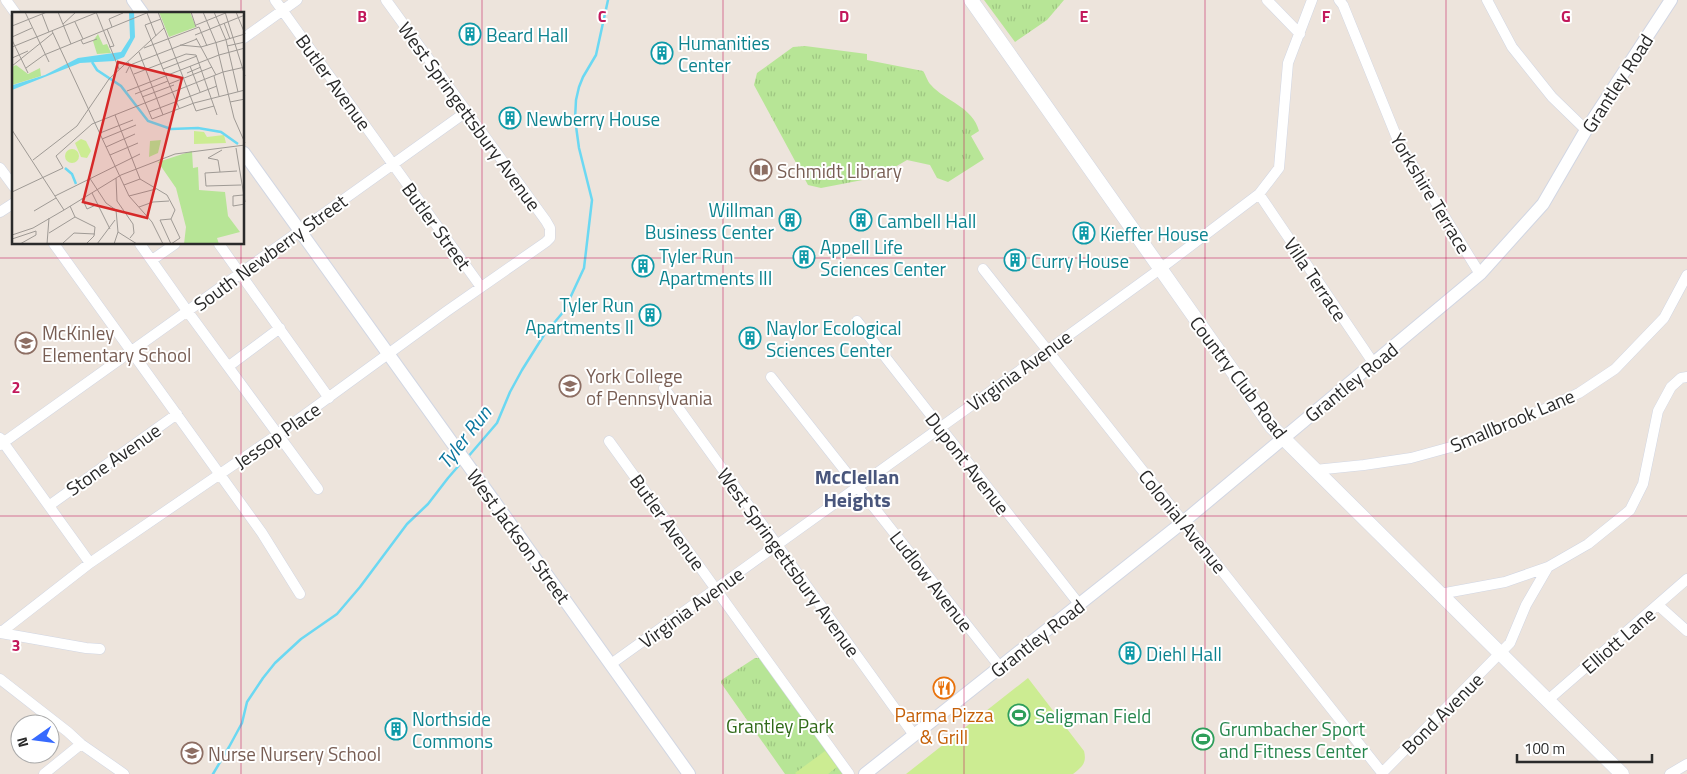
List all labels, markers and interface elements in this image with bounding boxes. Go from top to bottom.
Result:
text: B [357,4,367,28]
text: C [598,4,607,28]
text: D [839,4,849,28]
text: E [1080,4,1089,28]
text: F [1322,4,1331,28]
text: G [1561,4,1571,28]
inset map [12,12,245,245]
street label: West Springettsbury Avenue [391,15,549,217]
place label: Beard Hall [486,20,569,49]
building icon: Beard Hall [458,22,482,46]
street label: Butler Avenue [289,28,379,136]
place label: Humanities Center [678,28,770,79]
street label: Grantley Road [1574,28,1660,138]
building icon: Humanities Center [650,41,674,65]
place label: Newberry House [526,104,660,133]
building icon: Newberry House [498,106,522,130]
street label: Yorkshire Terrace [1383,127,1479,259]
place label: Schmidt Library [777,156,902,185]
library icon: Schmidt Library [749,158,773,182]
street label: Butler Street [395,176,479,276]
street label: South Newberry Street [187,186,353,318]
place label: Willman Business Center [645,195,774,246]
place label: Cambell Hall [877,206,976,235]
building icon: Willman Business Center [778,208,802,232]
building icon: Cambell Hall [849,208,873,232]
place label: Kieffer House [1100,219,1209,248]
building icon: Kieffer House [1072,221,1096,245]
street label: Villa Terrace [1277,231,1355,327]
place label: Appell Life Sciences Center [820,232,946,283]
place label: Tyler Run Apartments III [659,241,772,292]
building icon: Appell Life Sciences Center [792,245,816,269]
place label: Curry House [1031,246,1129,275]
building icon: Curry House [1003,248,1027,272]
building icon: Tyler Run Apartments III [631,254,655,278]
place label: Tyler Run Apartments II [525,290,634,341]
building icon: Tyler Run Apartments II [638,303,662,327]
street label: Country Club Road [1183,310,1295,444]
place label: Naylor Ecological Sciences Center [766,313,902,364]
place label: McKinley Elementary School [42,318,191,369]
street label: Virginia Avenue [961,322,1077,418]
building icon: Naylor Ecological Sciences Center [738,326,762,350]
school or university icon: McKinley Elementary School [14,331,38,355]
street label: Grantley Road [1298,335,1404,429]
place label: York College of Pennsylvania [586,361,713,412]
school or university icon: York College of Pennsylvania [558,374,582,398]
text: 2 [12,375,20,399]
street label: Smallbrook Lane [1445,381,1579,459]
street label: Jessop Place [228,394,326,476]
water label: Tyler Run [429,398,499,475]
street label: Dupont Avenue [919,406,1017,520]
street label: Stone Avenue [60,416,166,502]
street label: West Springettsbury Avenue [710,461,868,663]
district label: McClellan Heights [815,461,899,515]
street label: West Jackson Street [460,463,578,610]
street label: Colonial Avenue [1132,463,1234,579]
street label: Butler Avenue [623,468,713,576]
street label: Ludlow Avenue [883,524,981,638]
street label: Virginia Avenue [633,559,749,655]
street label: Grantley Road [984,592,1090,684]
street label: Elliott Lane [1575,600,1661,680]
text: 3 [12,633,20,657]
place label: Diehl Hall [1146,639,1222,668]
building icon: Diehl Hall [1118,641,1142,665]
street label: Bond Avenue [1394,665,1490,761]
restaurant icon: Parma Pizza & Grill [932,676,956,700]
place label: Parma Pizza & Grill [894,700,994,751]
place label: Seligman Field [1035,701,1151,730]
sports icon: Seligman Field [1007,703,1031,727]
place label: Northside Commons [412,704,493,755]
park label: Grantley Park [726,711,834,740]
north arrow [10,714,60,764]
place label: Grumbacher Sport and Fitness Center [1219,714,1369,765]
building icon: Northside Commons [384,717,408,741]
sports icon: Grumbacher Sport and Fitness Center [1191,727,1215,751]
scale bar [1517,732,1652,764]
text: N [11,735,33,750]
text: 100 m [1524,737,1565,760]
place label: Nurse Nursery School [208,739,381,768]
school or university icon: Nurse Nursery School [180,741,204,765]

